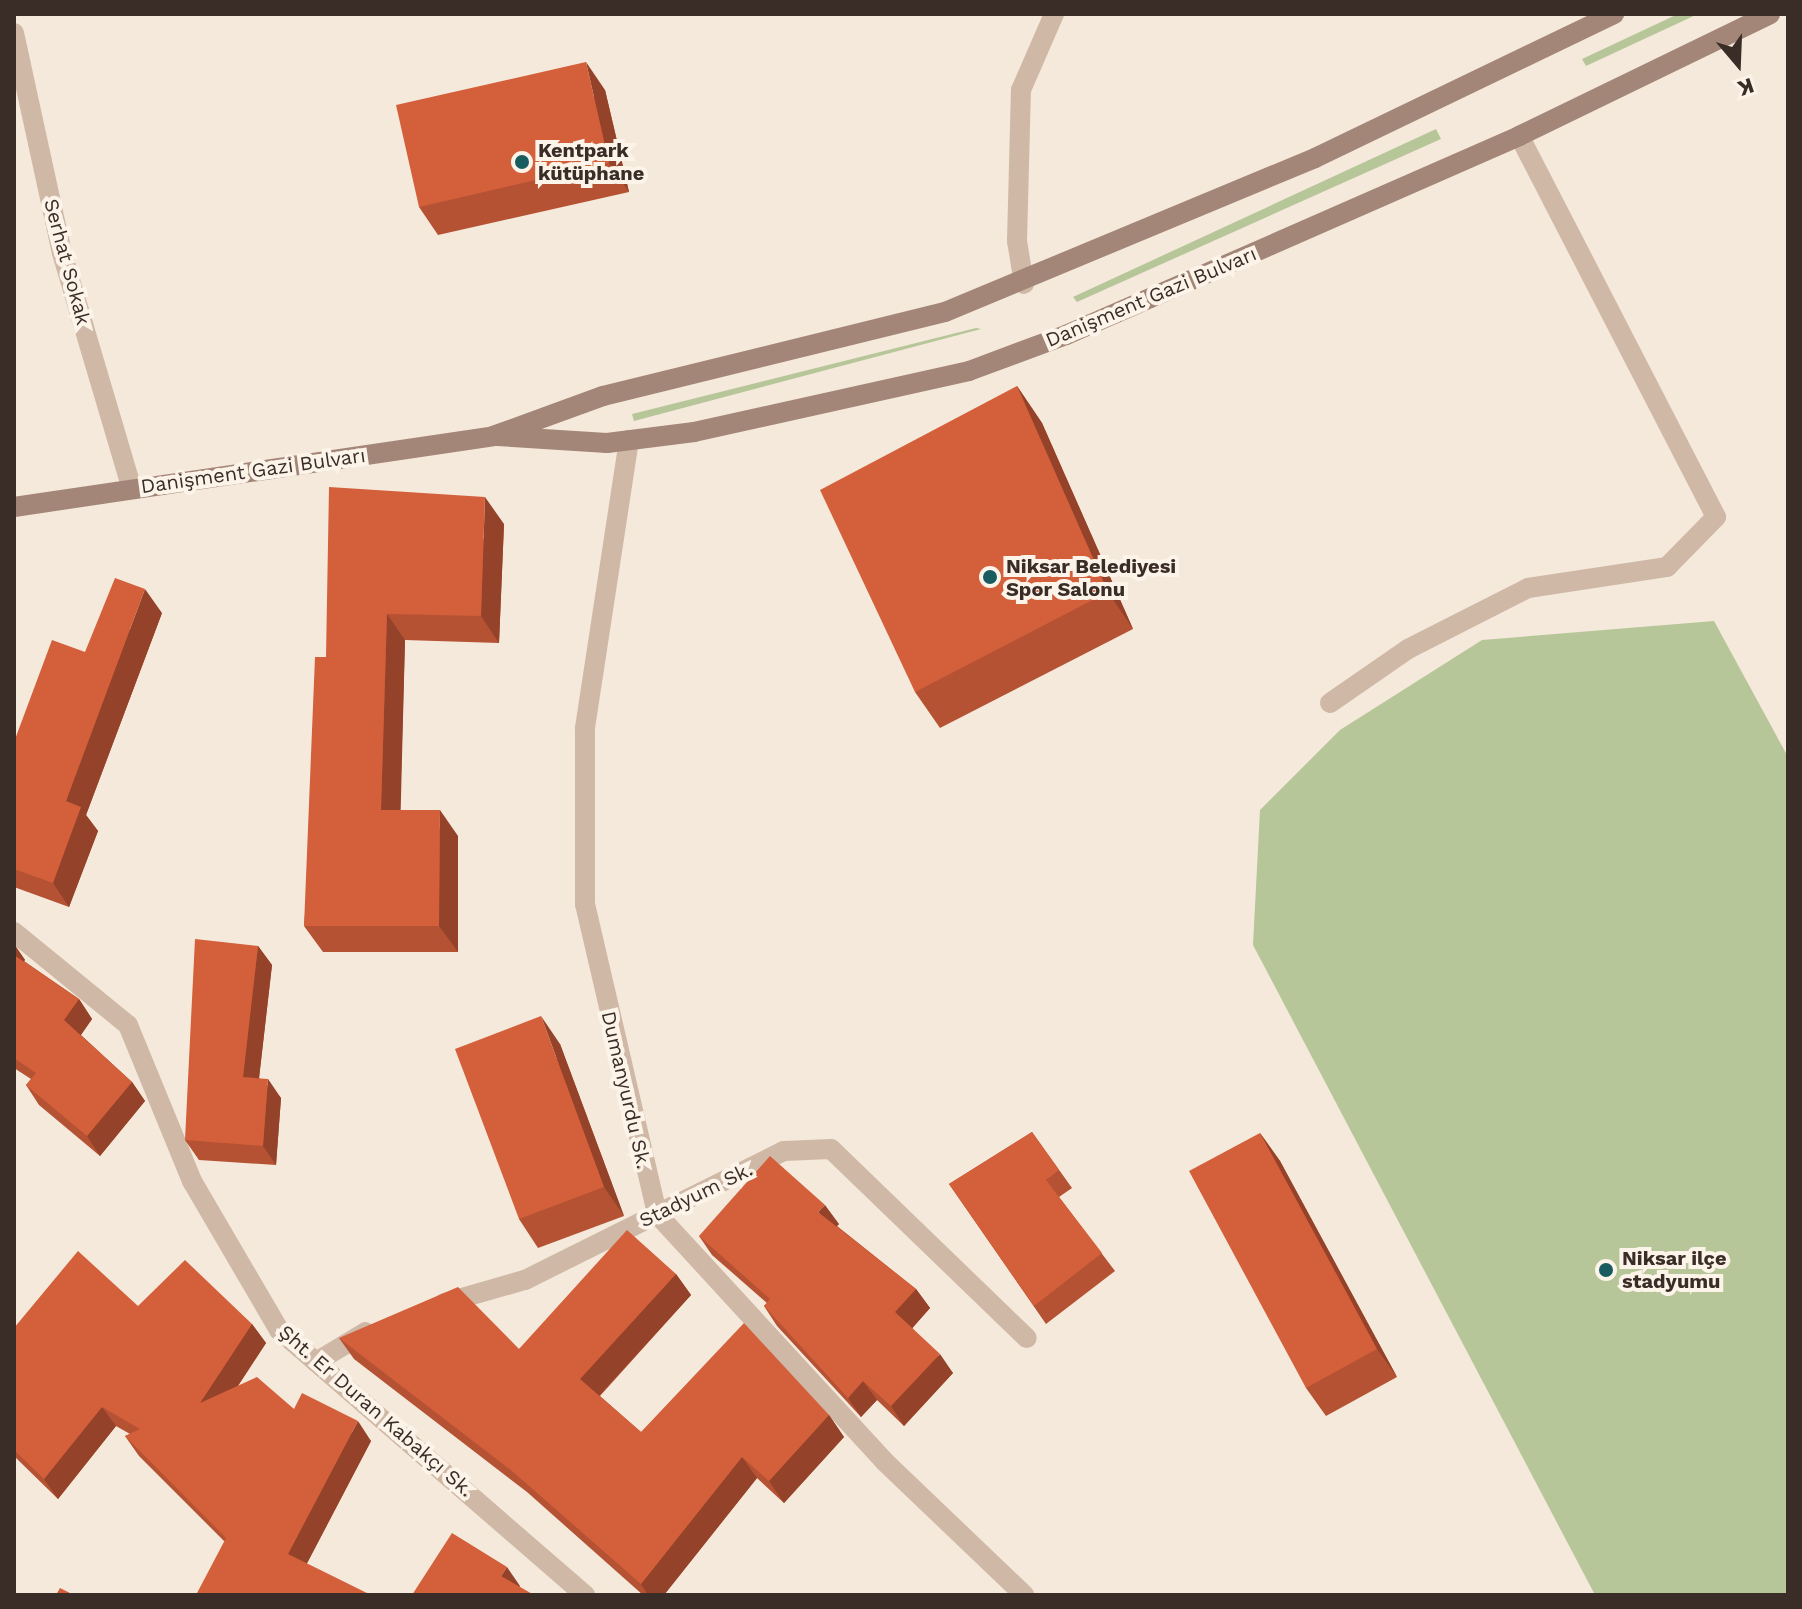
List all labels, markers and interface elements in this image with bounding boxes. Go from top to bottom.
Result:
north arrow [1698,24,1778,104]
text: K [1735,73,1757,101]
place label: Kentpark kütüphane [538,138,644,185]
marker: Kentpark kütüphane [513,153,531,171]
street label: Serhat Sokak [39,196,95,328]
street label: Danişment Gazi Bulvarı [1042,242,1260,352]
street label: Danişment Gazi Bulvarı [139,443,367,499]
place label: Niksar Belediyesi Spor Salonu [1006,554,1176,601]
marker: Niksar Belediyesi Spor Salonu [981,568,999,586]
street label: Dumanyurdu Sk. [596,1009,656,1171]
street label: Stadyum Sk. [635,1157,757,1233]
place label: Niksar ilçe stadyumu [1622,1246,1727,1293]
marker: Niksar ilçe stadyumu [1597,1261,1615,1279]
street label: Şht. Er Duran Kabakçı Sk. [274,1320,478,1502]

